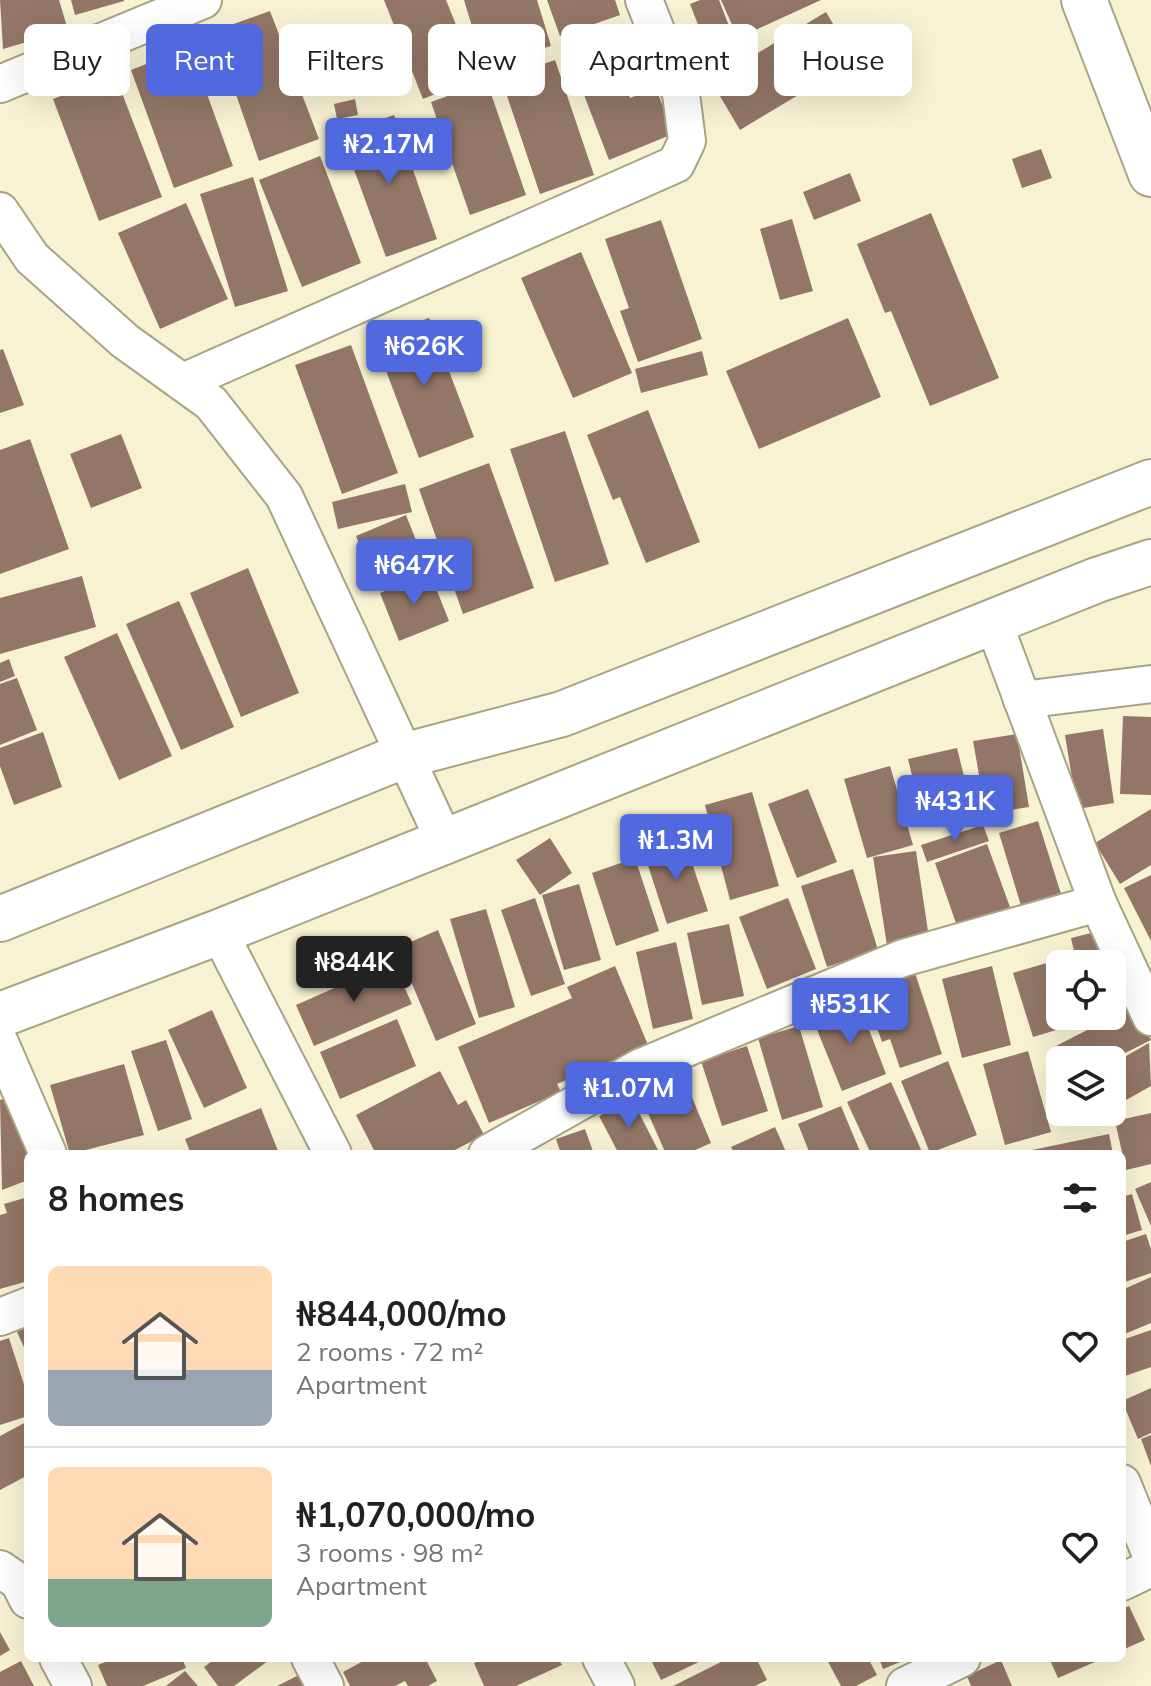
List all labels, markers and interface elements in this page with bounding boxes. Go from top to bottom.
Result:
chip: Buy [24,24,130,96]
chip: Rent [146,24,263,96]
chip: Filters [279,24,412,96]
chip: New [428,24,545,96]
chip: Apartment [561,24,758,96]
chip: House [774,24,912,96]
pin: ₦2.17M [324,118,454,186]
text: ₦2.17M [343,127,435,160]
pin: ₦626K [368,320,480,388]
text: ₦626K [384,329,464,362]
pin: ₦647K [358,539,470,607]
text: ₦647K [374,548,454,581]
pin: ₦431K [899,775,1011,843]
text: ₦431K [915,784,995,817]
pin: ₦1.3M [620,814,732,882]
text: ₦1.3M [638,823,714,856]
pin: ₦844K [298,936,410,1004]
text: ₦844K [314,945,394,978]
map controls [1046,950,1126,1126]
button: locate [1046,950,1126,1030]
pin: ₦531K [794,978,906,1046]
text: ₦531K [810,987,890,1020]
button: layers [1046,1046,1126,1126]
pin: ₦1.07M [564,1062,694,1130]
text: ₦1.07M [583,1071,675,1104]
icon: filters [1058,1176,1102,1220]
text: 8 homes [48,1177,185,1220]
text: ₦844,000/mo [296,1292,507,1335]
icon: home [112,1298,208,1394]
icon: heart [1058,1324,1102,1368]
text: 2 rooms · 72 m² [296,1335,483,1368]
text: Apartment [296,1368,427,1401]
text: ₦1,070,000/mo [296,1493,535,1536]
icon: home [112,1499,208,1595]
icon: heart [1058,1525,1102,1569]
text: 3 rooms · 98 m² [296,1536,483,1569]
text: Apartment [296,1569,427,1602]

